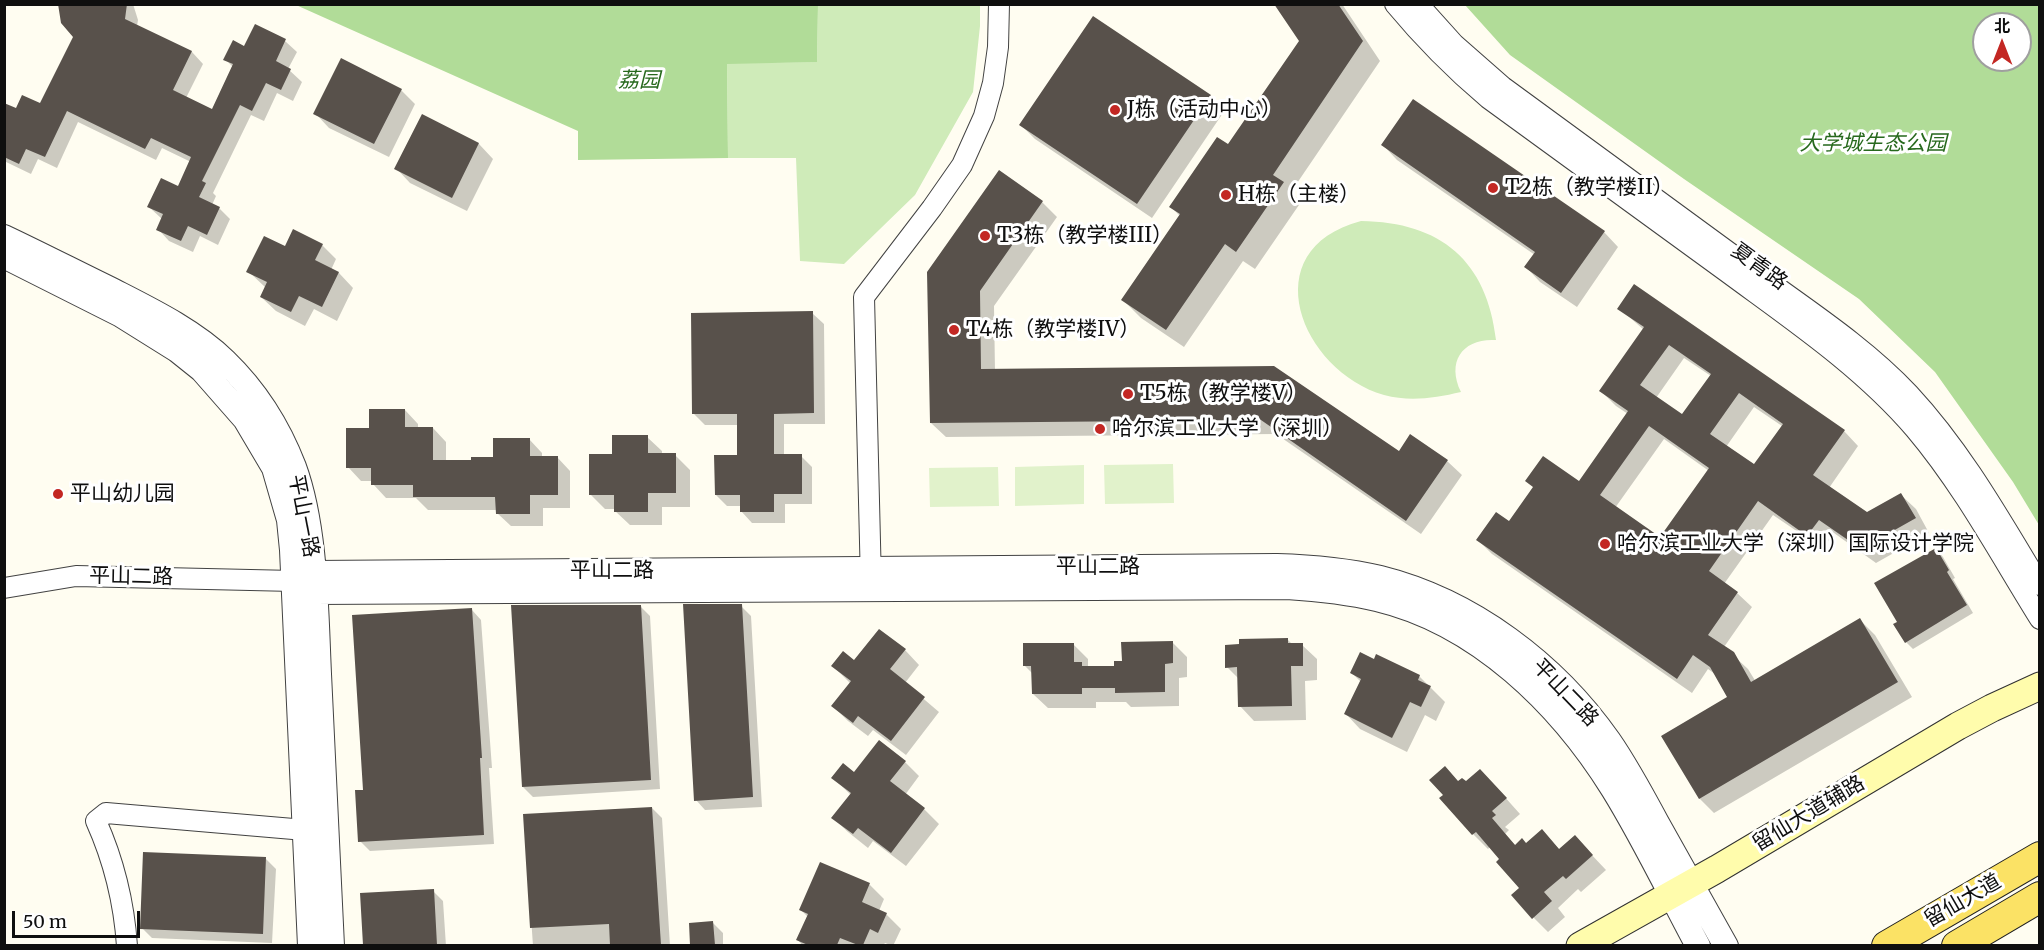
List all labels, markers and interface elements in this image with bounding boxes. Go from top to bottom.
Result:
north arrow [1972,12,2032,72]
text: 北 [1994,16,2010,36]
park label: 荔园 [618,68,660,94]
place label: J栋（活动中心） [1127,97,1282,123]
marker: J栋（活动中心） [1108,103,1122,117]
park label: 大学城生态公园 [1800,131,1946,157]
place label: T2栋（教学楼II） [1505,175,1674,201]
marker: T2栋（教学楼II） [1486,181,1500,195]
place label: H栋（主楼） [1238,182,1360,208]
marker: H栋（主楼） [1219,188,1233,202]
place label: T3栋（教学楼III） [997,223,1173,249]
marker: T3栋（教学楼III） [978,229,992,243]
street label: 夏青路 [1726,238,1792,296]
place label: T4栋（教学楼IV） [966,317,1140,343]
marker: T4栋（教学楼IV） [947,323,961,337]
place label: T5栋（教学楼V） [1140,381,1307,407]
marker: T5栋（教学楼V） [1121,387,1135,401]
place label: 哈尔滨工业大学（深圳） [1112,416,1343,442]
marker: 哈尔滨工业大学（深圳） [1093,422,1107,436]
street label: 平山一路 [283,472,323,560]
place label: 平山幼儿园 [70,481,175,507]
marker: 平山幼儿园 [51,487,65,501]
place label: 哈尔滨工业大学（深圳）国际设计学院 [1617,531,1974,557]
marker: 哈尔滨工业大学（深圳）国际设计学院 [1598,537,1612,551]
street label: 平山二路 [1056,554,1140,580]
street label: 平山二路 [570,558,654,584]
street label: 平山二路 [89,564,173,590]
street label: 平山二路 [1527,654,1603,732]
street label: 留仙大道辅路 [1749,771,1869,857]
street label: 留仙大道 [1920,869,2006,933]
scale bar [15,899,142,937]
text: 50 m [23,910,67,933]

